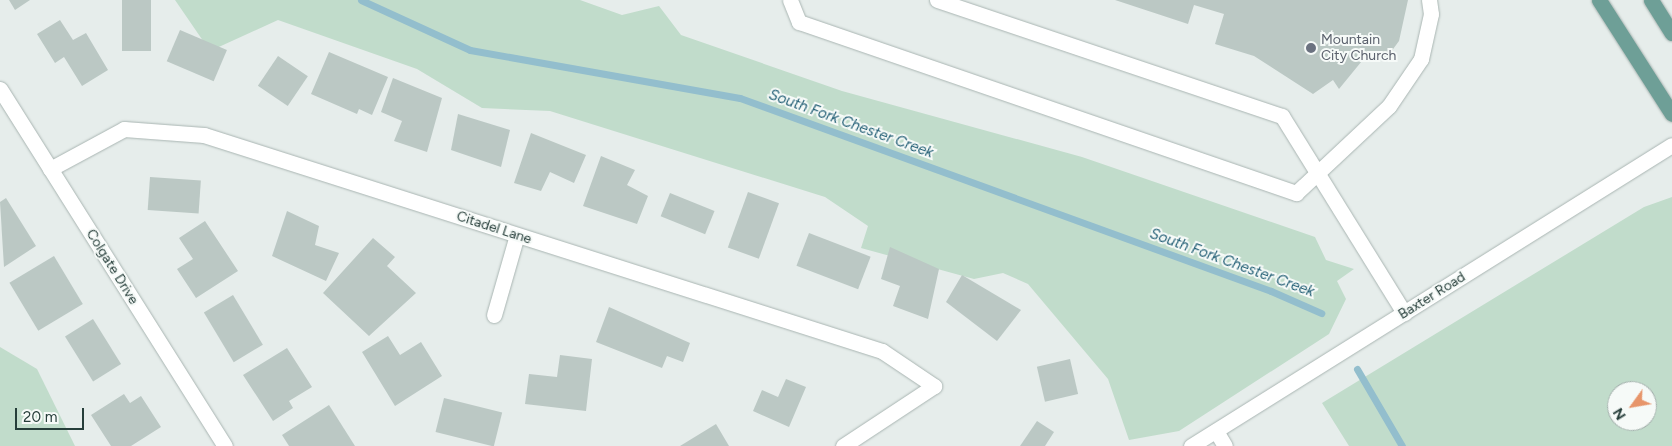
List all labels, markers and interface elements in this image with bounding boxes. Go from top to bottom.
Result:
place label: Mountain City Church [1321,32,1396,64]
marker: Mountain City Church [1305,42,1317,54]
water label: South Fork Chester Creek [766,86,936,162]
street label: Citadel Lane [454,208,534,248]
water label: South Fork Chester Creek [1147,225,1317,301]
street label: Colgate Drive [82,226,142,308]
street label: Baxter Road [1395,269,1469,323]
north arrow [1607,381,1657,431]
scale bar [18,398,86,430]
text: N [1610,405,1630,423]
text: 20 m [23,408,57,426]

